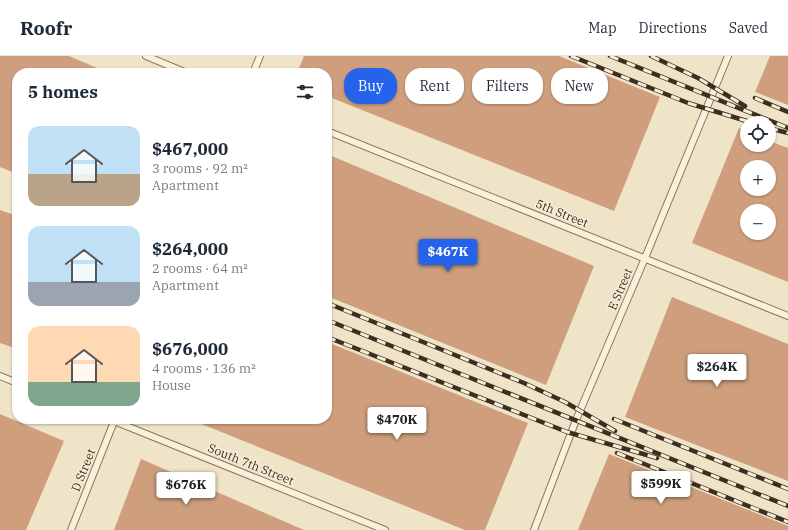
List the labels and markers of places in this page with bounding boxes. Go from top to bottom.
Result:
pin: $467K [420,239,476,273]
pin: $264K [689,354,745,388]
pin: $470K [369,407,425,441]
pin: $599K [633,471,689,505]
pin: $676K [158,472,214,506]

